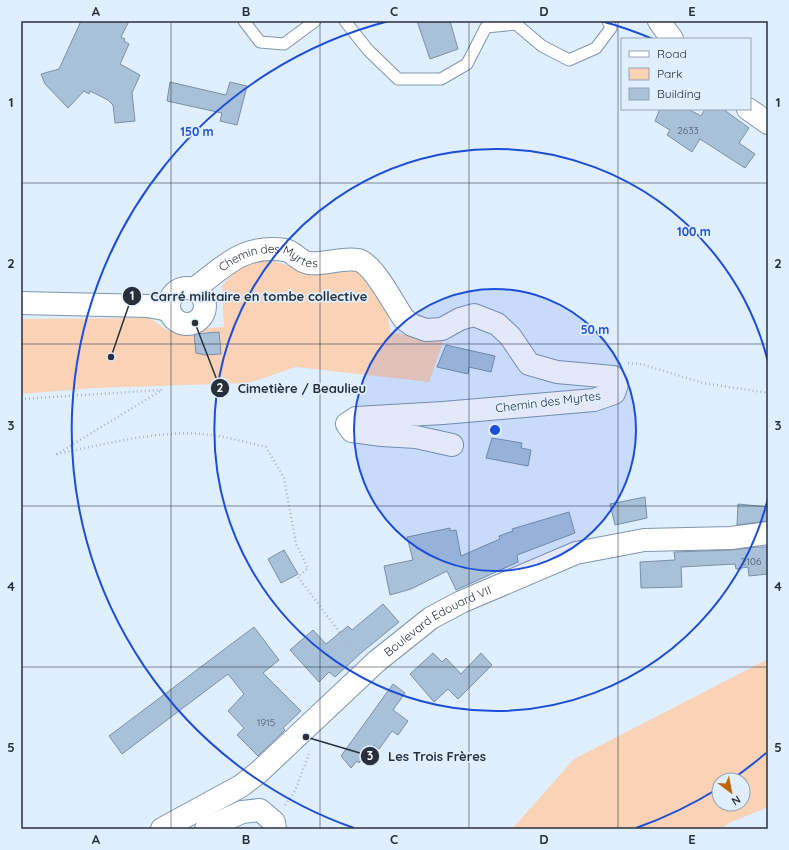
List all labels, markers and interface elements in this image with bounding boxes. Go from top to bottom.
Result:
text: A [92,3,101,19]
text: B [242,3,250,19]
text: C [390,3,398,19]
text: D [539,3,549,19]
text: E [688,3,696,19]
legend [621,38,751,110]
text: Road [657,46,687,61]
text: Park [657,66,682,81]
text: Building [657,86,701,101]
text: 1 [8,94,14,110]
text: 1 [775,94,781,110]
text: 150 m [180,124,214,139]
house number: 2633 [677,124,699,137]
text: 100 m [677,224,711,239]
street label: Chemin des Myrtes [215,241,318,274]
text: 2 [7,255,15,271]
text: 2 [774,255,782,271]
callout: Carré militaire en tombe collective [122,283,375,308]
text: 1 [130,288,134,303]
text: Carré militaire en tombe collective [151,288,368,304]
text: 50 m [581,322,609,337]
callout: Cimetière / Beaulieu [210,376,374,401]
text: 2 [217,380,224,395]
text: Cimetière / Beaulieu [238,380,366,396]
street label: Chemin des Myrtes [494,388,602,415]
text: 3 [8,417,15,433]
text: 3 [775,417,782,433]
centre of rings [488,423,502,437]
house number: 2106 [741,555,762,568]
text: 4 [7,578,15,594]
text: 4 [774,578,782,594]
street label: Boulevard Edouard VII [381,582,493,660]
house number: 1915 [257,716,275,729]
text: 5 [7,739,15,755]
text: 5 [774,739,782,755]
callout: Les Trois Frères [360,743,494,768]
text: 3 [367,748,373,763]
text: Les Trois Frères [388,748,486,764]
north arrow [711,772,751,812]
text: N [729,792,743,809]
text: A [92,831,101,847]
text: B [242,831,250,847]
text: C [390,831,398,847]
text: D [539,831,549,847]
text: E [688,831,696,847]

